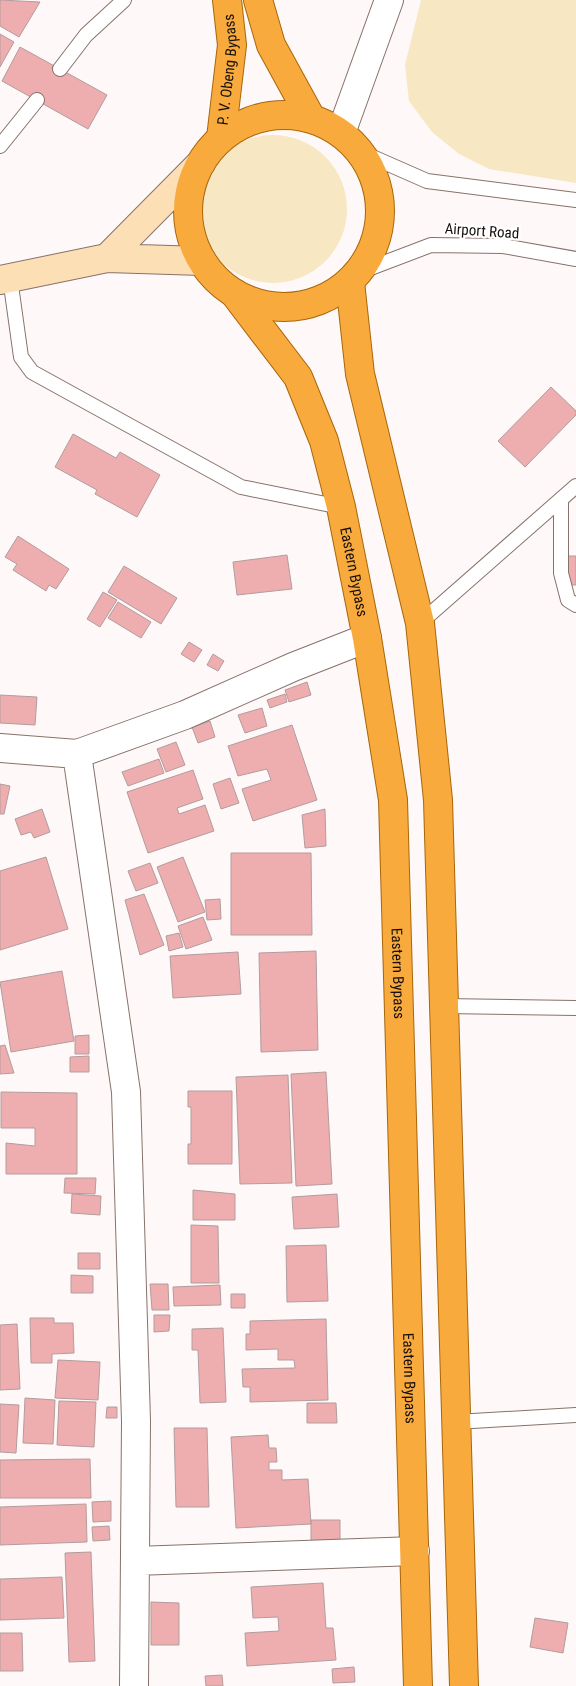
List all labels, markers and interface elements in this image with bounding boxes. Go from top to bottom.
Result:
street label: P. V. Obeng Bypass [214,13,241,126]
street label: Airport Road [444,219,520,243]
street label: Eastern Bypass [336,526,372,618]
street label: Eastern Bypass [388,928,408,1019]
street label: Eastern Bypass [399,1333,420,1424]

